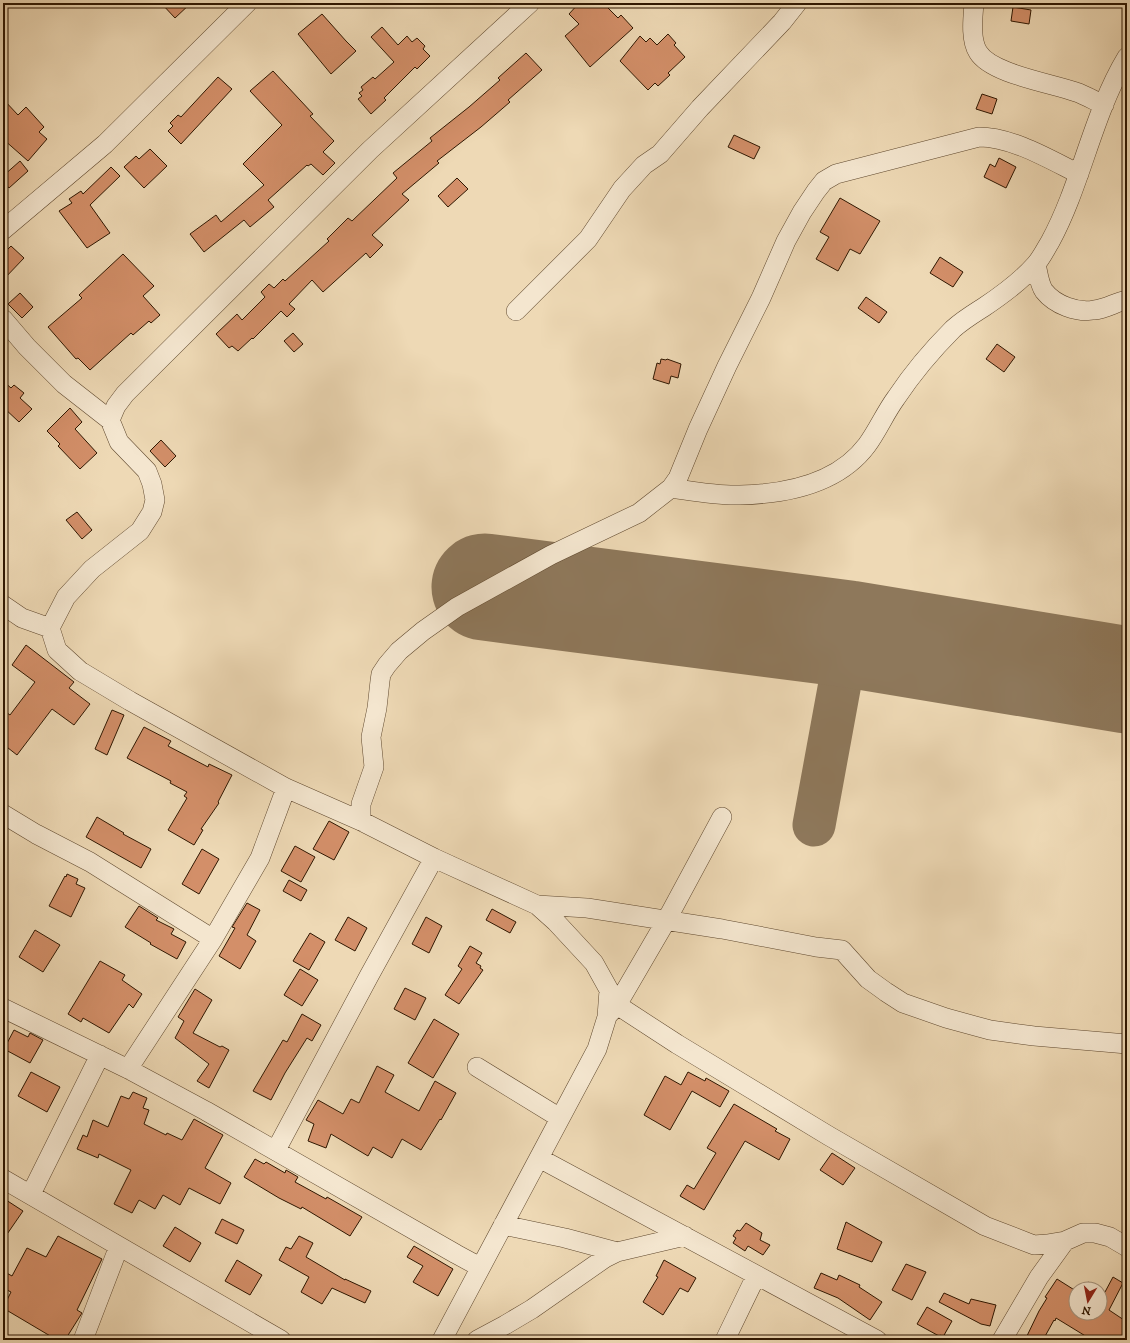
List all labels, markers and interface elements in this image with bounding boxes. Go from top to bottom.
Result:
north arrow [1068,1281,1108,1321]
text: N [1081,1302,1092,1318]

